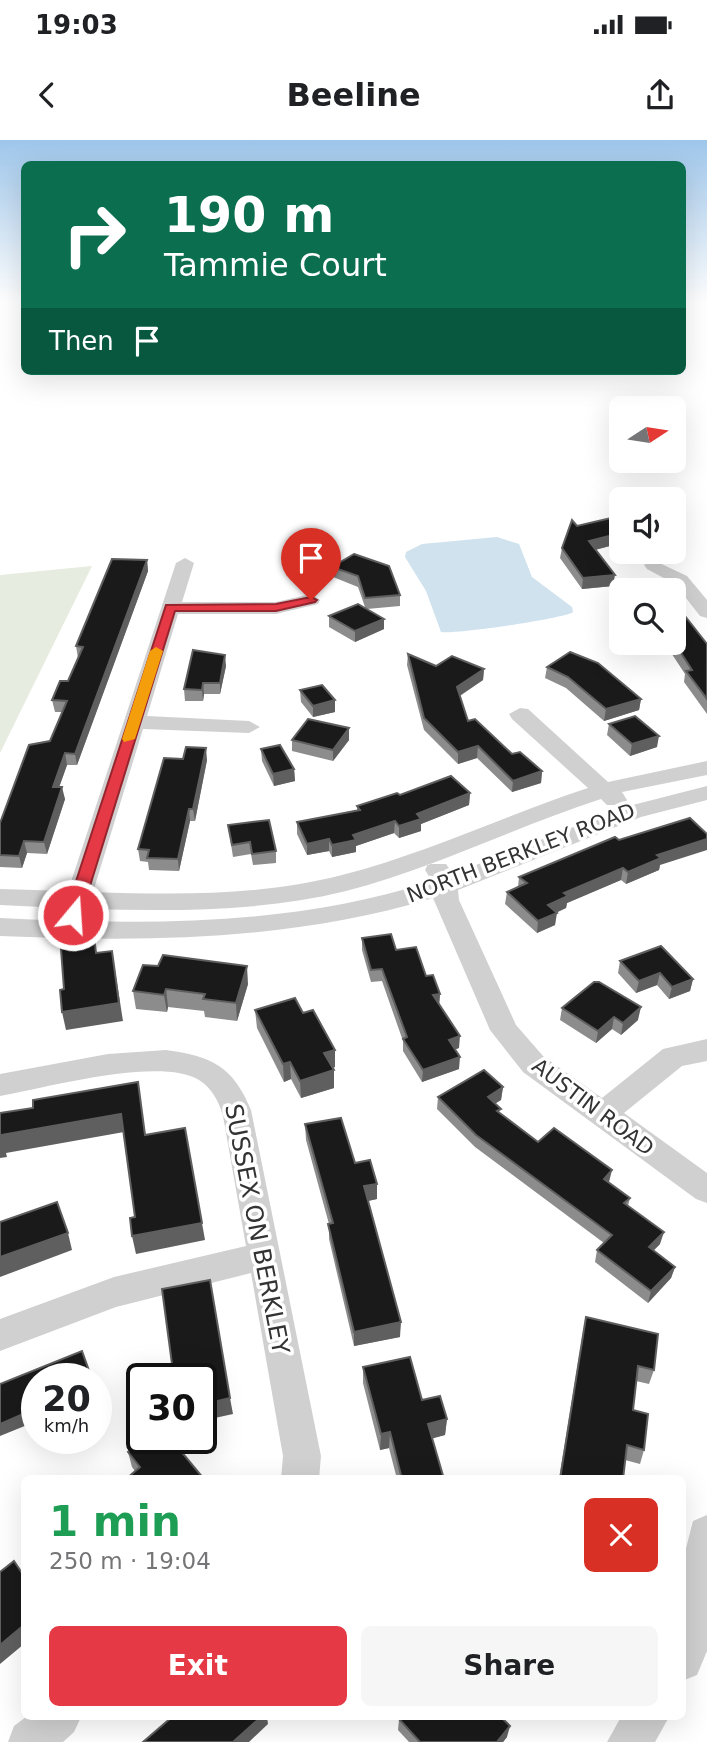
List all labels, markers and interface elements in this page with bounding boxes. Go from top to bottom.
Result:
text: 19:03 [35,10,118,40]
icon: back [28,76,66,114]
text: Beeline [286,76,421,114]
icon: share [641,76,679,114]
text: 190 m [164,187,334,244]
icon: right [49,189,140,280]
text: Tammie Court [164,246,387,284]
icon: arrive [128,322,166,360]
text: Then [49,326,114,356]
north arrow [609,396,686,472]
map controls [609,396,686,655]
button: sound [609,487,686,564]
pin [281,528,341,600]
icon: arrive [292,539,330,577]
button: search [609,578,686,655]
street label: NORTH BERKLEY ROAD [404,798,638,908]
position arrow [36,878,110,952]
street label: AUSTIN ROAD [528,1054,658,1160]
street label: SUSSEX ON BERKLEY [219,1102,295,1357]
speed limit sign: 30 [126,1363,217,1454]
text: 20 [42,1379,91,1419]
text: km/h [44,1415,89,1436]
text: 1 min [49,1497,181,1546]
button: close [584,1498,658,1572]
text: 250 m · 19:04 [49,1548,211,1574]
button: Exit [49,1626,347,1706]
button: Share [361,1626,658,1706]

